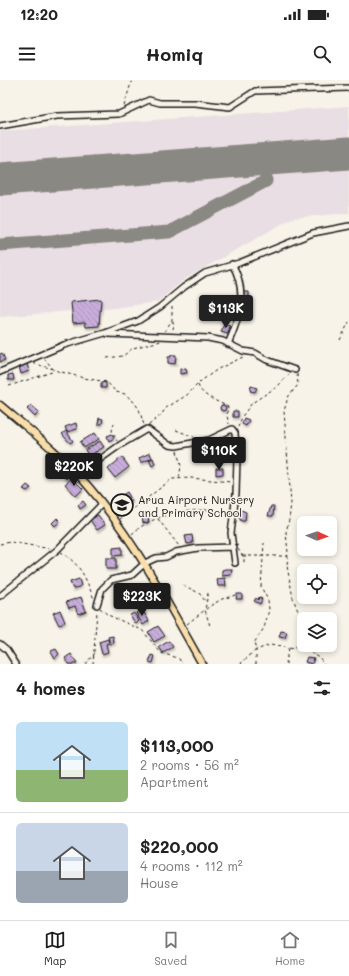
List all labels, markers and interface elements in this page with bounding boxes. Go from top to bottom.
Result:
text: 12:20 [20,4,58,24]
text: Homiq [146,42,203,66]
icon: menu [16,43,38,65]
icon: search [311,43,333,65]
pin: $113K [198,295,254,329]
text: $113K [208,299,244,316]
pin: $110K [191,437,247,471]
text: $110K [201,441,237,458]
pin: $220K [46,453,102,487]
text: $220K [54,457,94,474]
school or university icon: Arua Airport Nursery and Primary School [109,492,135,518]
place label: Arua Airport Nursery and Primary School [138,492,255,520]
north arrow [297,516,337,556]
map controls [297,516,337,652]
button: locate [297,564,337,604]
pin: $223K [114,583,170,617]
text: $223K [123,587,161,604]
button: layers [297,612,337,652]
text: 4 homes [16,677,85,699]
icon: filters [311,677,333,699]
text: $113,000 [140,734,214,756]
icon: home [48,738,96,786]
text: 2 rooms · 56 m² [140,756,239,773]
text: Apartment [140,773,209,790]
text: $220,000 [140,835,218,857]
icon: home [48,839,96,887]
text: 4 rooms · 112 m² [140,857,243,874]
text: House [140,874,178,891]
tab: Map [44,929,66,968]
tab: Saved [154,929,187,968]
tab: Home [275,929,305,968]

